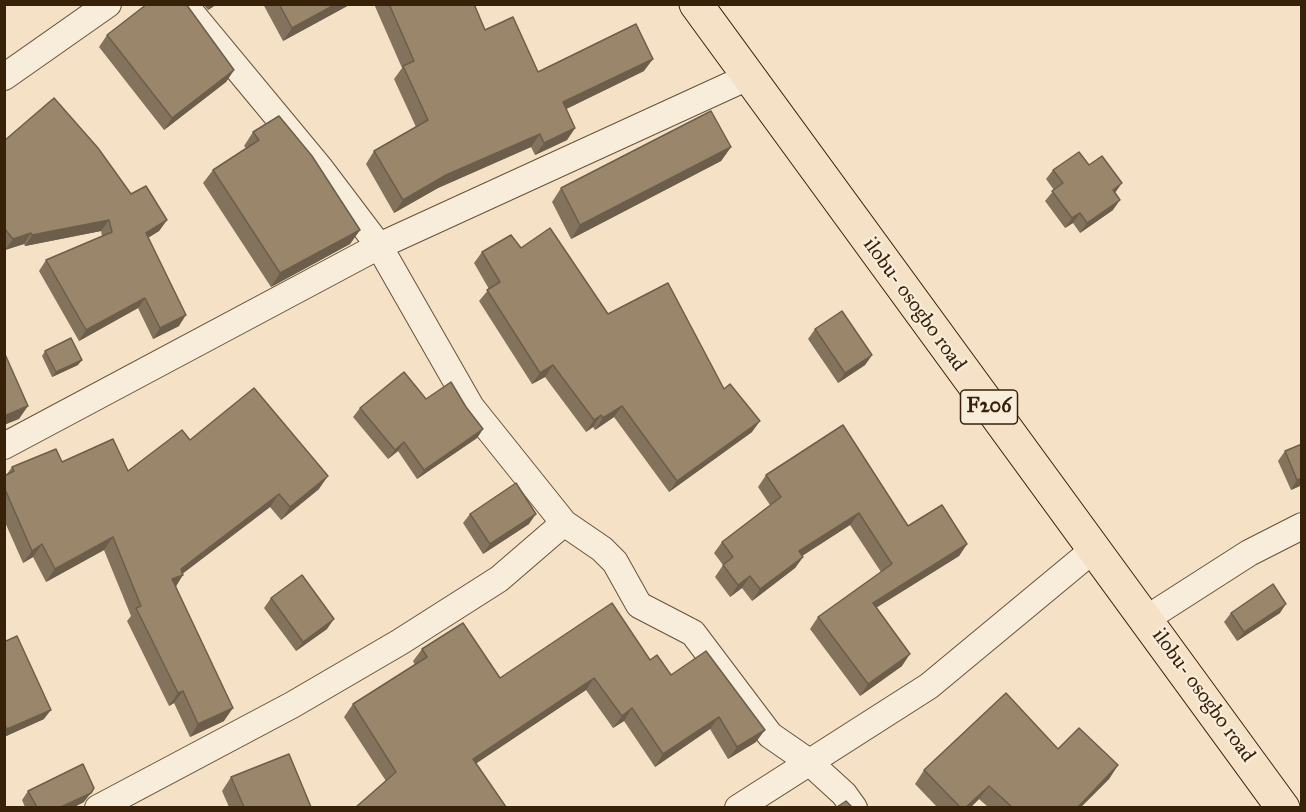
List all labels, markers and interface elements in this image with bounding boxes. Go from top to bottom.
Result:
street label: ilobu- osogbo road [857,233,971,377]
road number: F206 [960,390,1018,424]
street label: ilobu- osogbo road [1146,624,1260,768]

